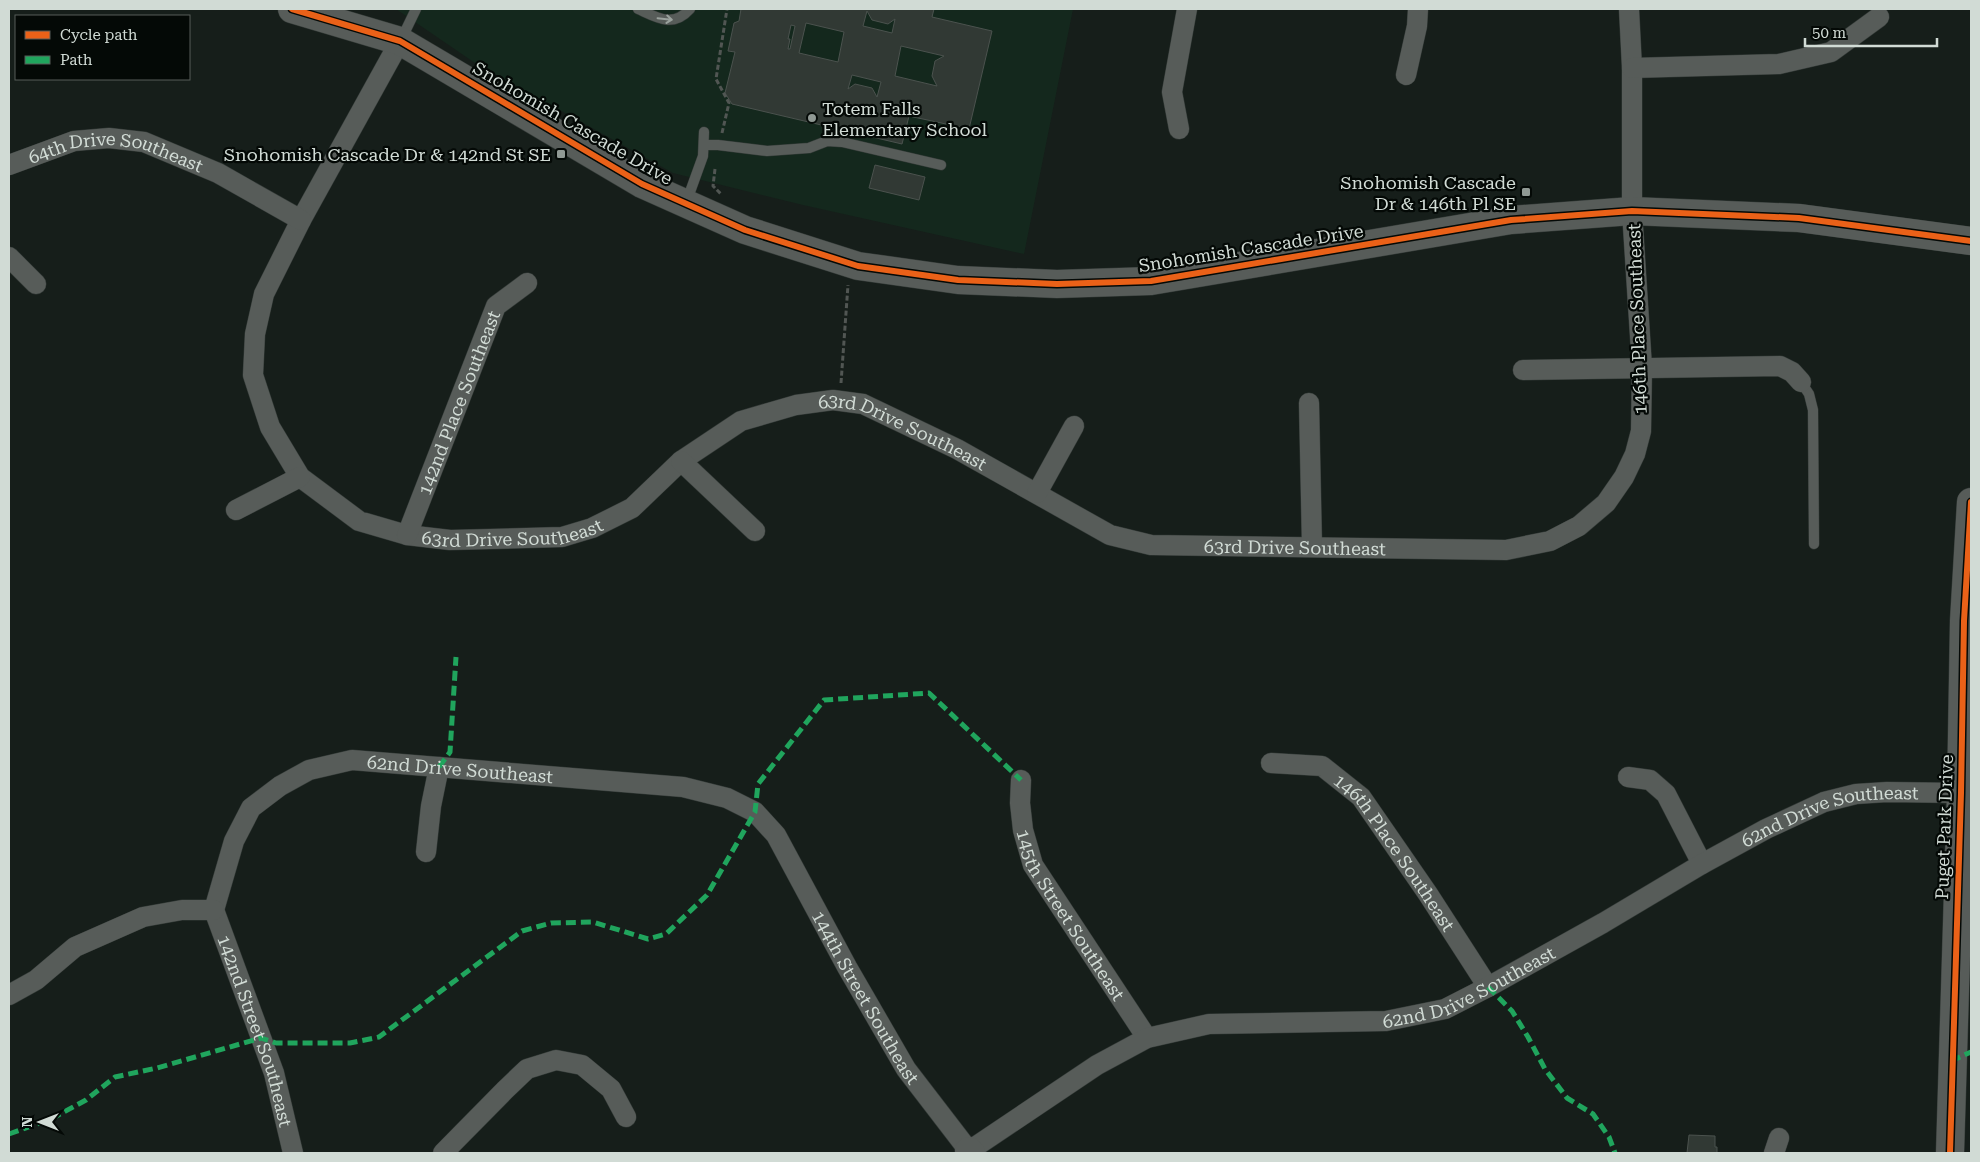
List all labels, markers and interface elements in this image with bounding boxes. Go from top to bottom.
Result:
one-way arrow [657,14,673,24]
legend [15,15,190,80]
scale bar [1805,15,1938,47]
text: 50 m [1812,24,1847,42]
text: Cycle path [60,26,138,44]
text: Path [60,51,93,69]
street label: Snohomish Cascade Drive [469,57,677,189]
place label: Totem Falls Elementary School [822,98,987,140]
marker: Totem Falls Elementary School [806,112,818,124]
street label: 64th Drive Southeast [25,127,207,176]
place label: Snohomish Cascade Dr & 142nd St SE [224,144,551,165]
marker: Snohomish Cascade Dr & 142nd St SE [555,148,567,160]
place label: Snohomish Cascade Dr & 146th Pl SE [1340,172,1516,214]
marker: Snohomish Cascade Dr & 146th Pl SE [1520,186,1532,198]
street label: Snohomish Cascade Drive [1137,220,1365,276]
street label: 146th Place Southeast [1623,223,1651,415]
street label: 142nd Place Southeast [413,307,504,498]
street label: 63rd Drive Southeast [817,389,991,474]
street label: 63rd Drive Southeast [421,514,606,551]
street label: 63rd Drive Southeast [1204,535,1386,559]
street label: 62nd Drive Southeast [366,751,554,787]
street label: Puget Park Drive [1931,754,1957,900]
street label: 146th Place Southeast [1330,769,1460,935]
street label: 62nd Drive Southeast [1737,781,1919,851]
street label: 145th Street Southeast [1013,827,1130,1004]
street label: 144th Street Southeast [808,907,924,1088]
street label: 142nd Street Southeast [214,932,297,1129]
street label: 62nd Drive Southeast [1381,941,1558,1032]
north arrow [15,1097,65,1147]
text: N [19,1116,35,1127]

